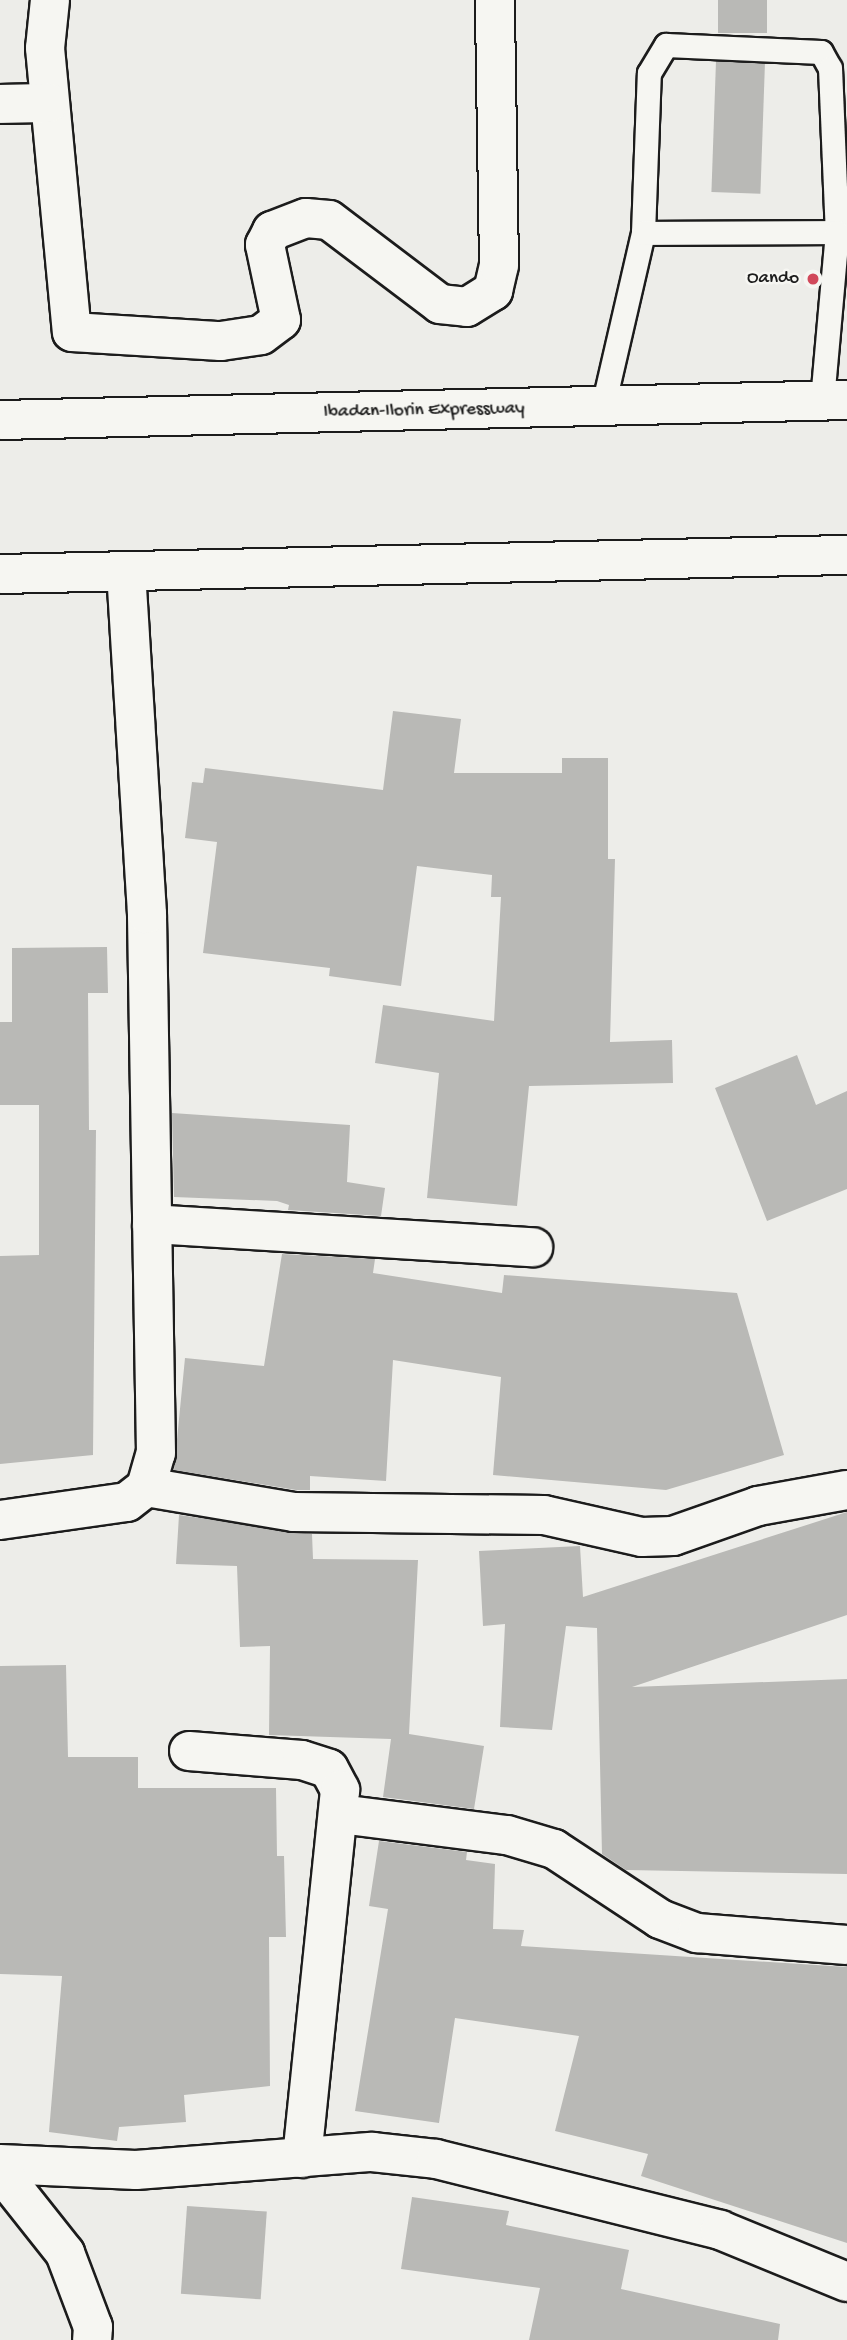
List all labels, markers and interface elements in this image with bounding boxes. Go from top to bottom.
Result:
place label: Oando [747,268,799,290]
marker: Oando [805,271,821,287]
street label: Ibadan-Ilorin Expressway [323,398,525,424]

